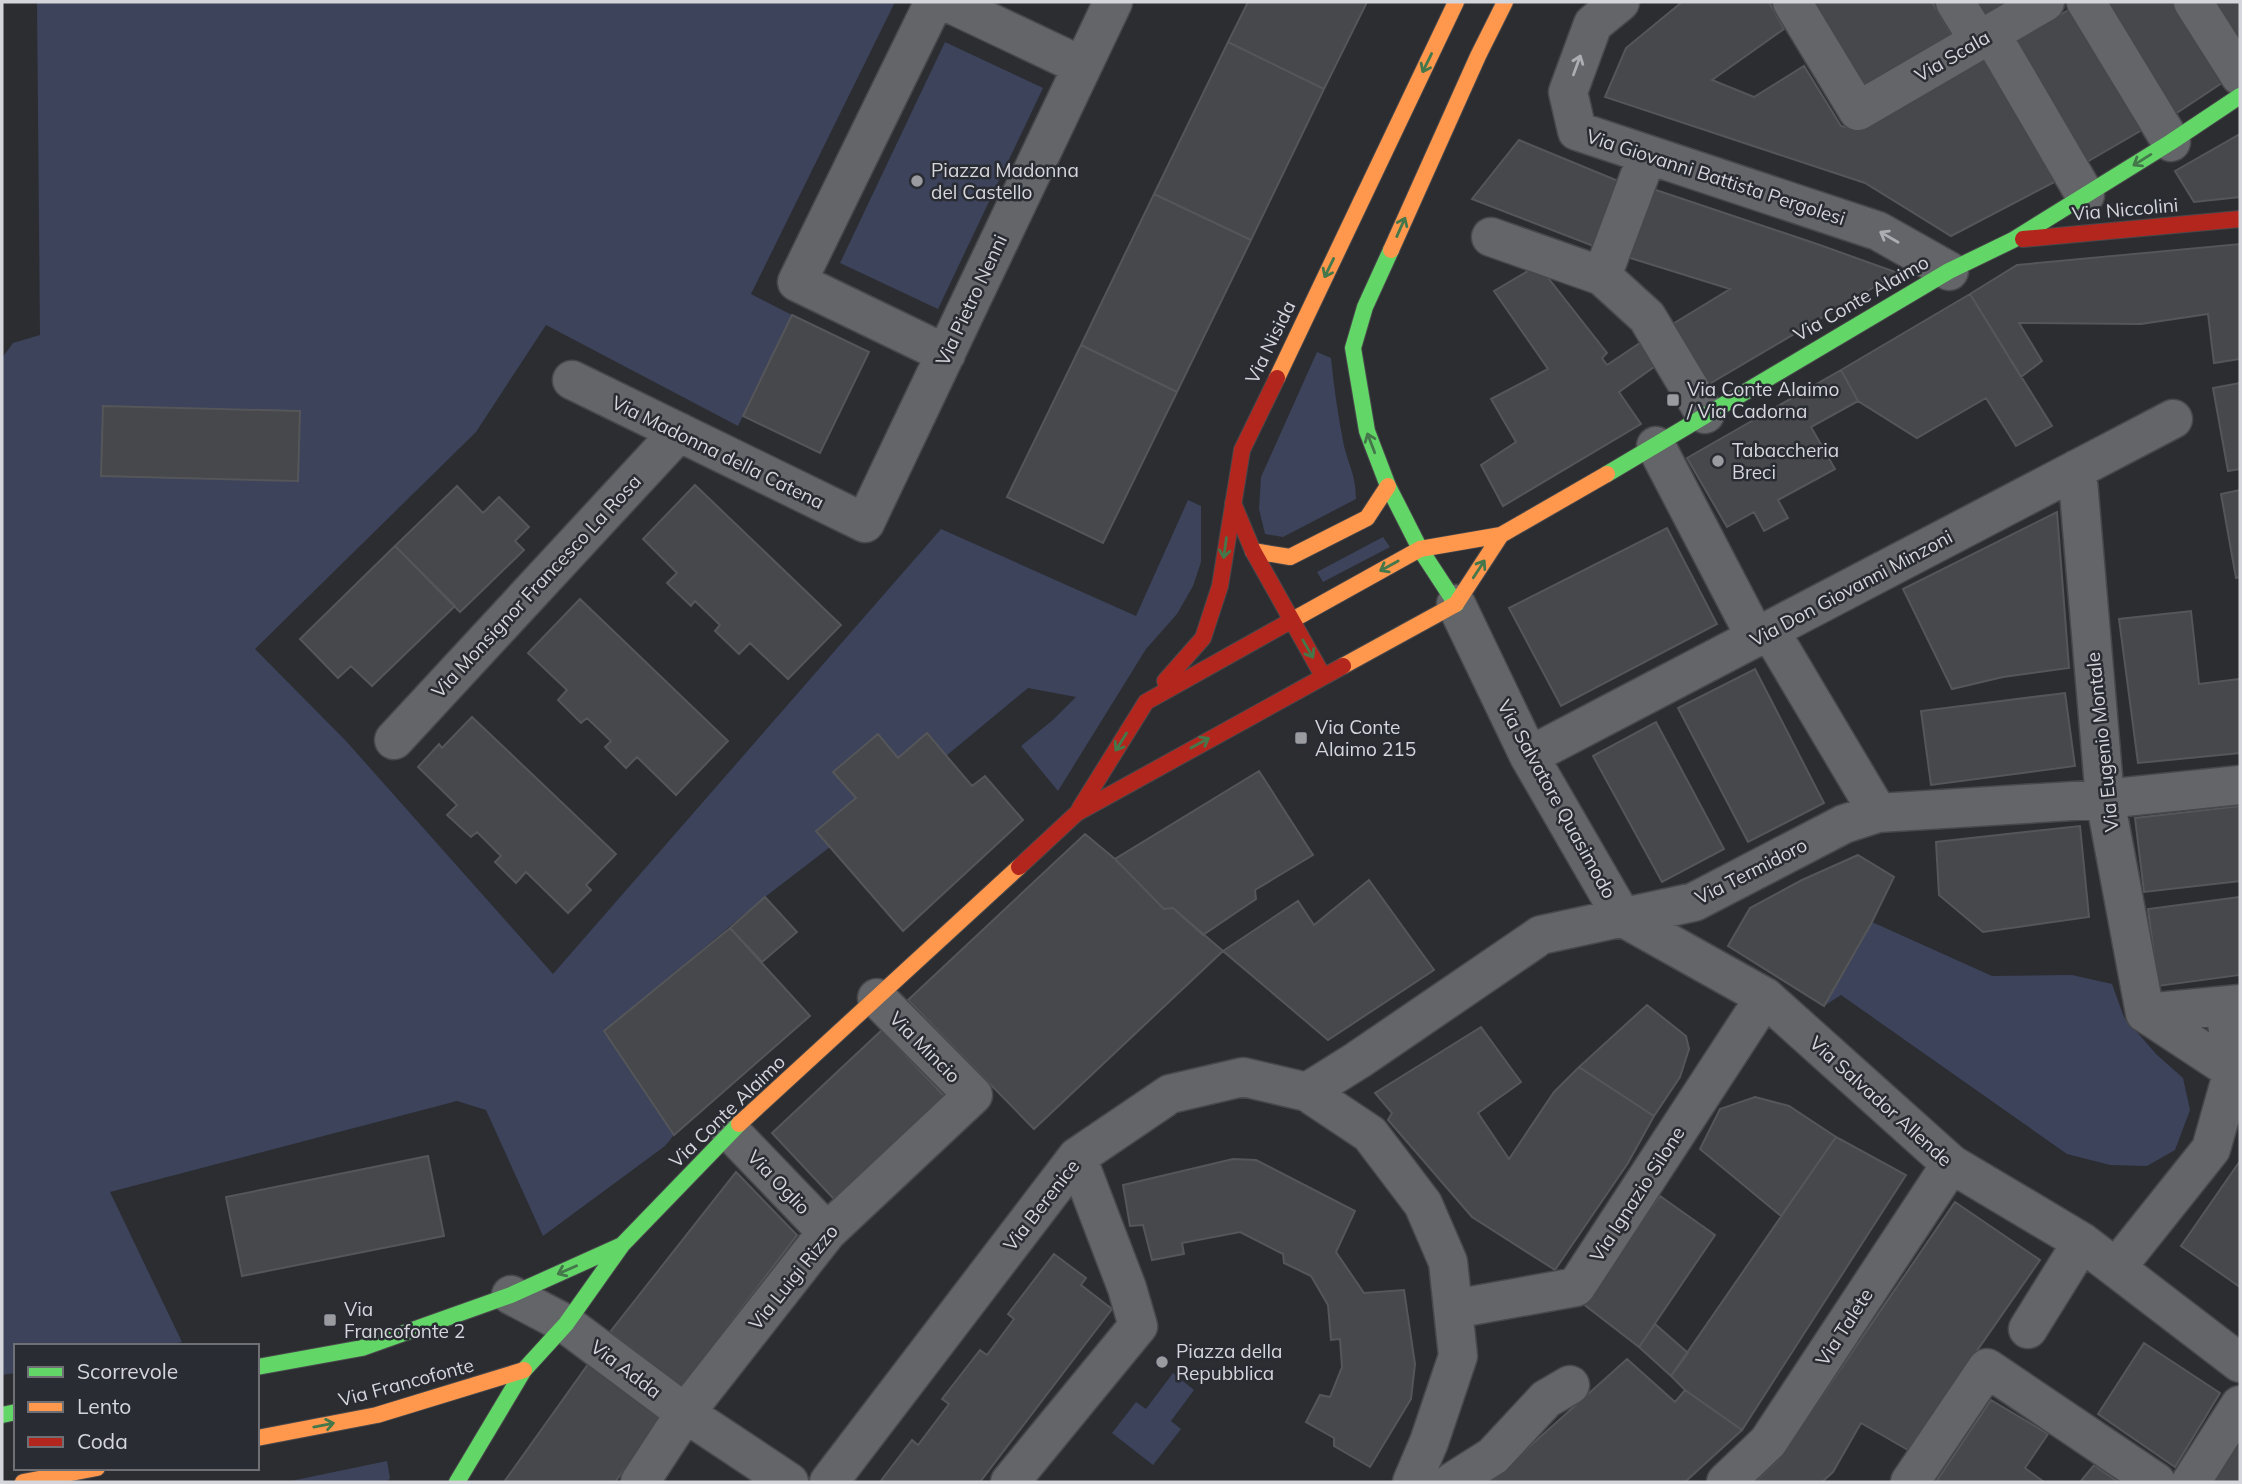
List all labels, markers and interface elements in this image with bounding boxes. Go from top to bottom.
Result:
street label: Via Scala [1910,25,1994,87]
one-way arrow [1420,52,1433,73]
one-way arrow [1572,55,1585,77]
street label: Via Giovanni Battista Pergolesi [1584,124,1848,230]
one-way arrow [2133,153,2153,167]
place label: Piazza Madonna del Castello [931,158,1079,204]
marker: Piazza Madonna del Castello [909,173,925,189]
street label: Via Niccolini [2071,192,2179,226]
one-way arrow [1395,217,1408,238]
one-way arrow [1880,230,1900,244]
street label: Via Pietro Nenni [930,231,1012,369]
street label: Via Conte Alaimo [1789,250,1933,346]
one-way arrow [1321,257,1335,278]
street label: Via Nisida [1240,296,1300,388]
place label: Via Conte Alaimo / Via Cadorna [1686,377,1839,423]
street label: Via Madonna della Catena [608,390,828,514]
marker: Via Conte Alaimo / Via Cadorna [1665,392,1681,408]
one-way arrow [1364,433,1377,454]
place label: Tabaccheria Breci [1732,438,1839,484]
marker: Tabaccheria Breci [1710,453,1726,469]
street label: Via Monsignor Francesco La Rosa [426,469,646,703]
street label: Via Don Giovanni Minzoni [1746,524,1956,652]
one-way arrow [1219,536,1232,559]
one-way arrow [1380,560,1400,574]
one-way arrow [1472,560,1486,580]
one-way arrow [1301,638,1315,658]
street label: Via Eugenio Montale [2081,651,2123,833]
street label: Via Salvatore Quasimodo [1492,695,1622,903]
place label: Via Conte Alaimo 215 [1315,715,1416,761]
marker: Via Conte Alaimo 215 [1293,730,1309,746]
one-way arrow [1114,732,1129,751]
one-way arrow [1189,736,1210,749]
street label: Via Termidoro [1691,833,1811,909]
street label: Via Mincio [884,1006,966,1088]
street label: Via Salvador Allende [1805,1031,1957,1171]
street label: Via Conte Alaimo [664,1049,790,1173]
street label: Via Ignazio Silone [1584,1122,1690,1266]
street label: Via Oglio [743,1145,815,1219]
street label: Via Berenice [998,1154,1084,1256]
street label: Via Luigi Rizzo [743,1219,843,1335]
one-way arrow [556,1264,578,1277]
street label: Via Talete [1810,1284,1878,1370]
place label: Via Francofonte 2 [344,1297,465,1343]
marker: Via Francofonte 2 [322,1312,338,1328]
street label: Via Adda [586,1335,666,1403]
place label: Piazza della Repubblica [1176,1339,1282,1385]
legend [14,1344,259,1470]
street label: Via Francofonte [336,1352,476,1412]
marker: Piazza della Repubblica [1154,1354,1170,1370]
text: Scorrevole [77,1358,178,1384]
text: Lento [77,1393,131,1419]
one-way arrow [312,1418,335,1432]
text: Coda [77,1428,128,1454]

